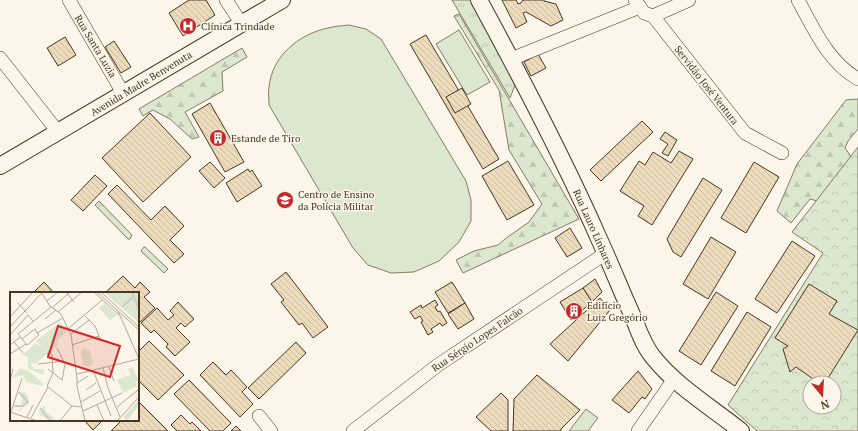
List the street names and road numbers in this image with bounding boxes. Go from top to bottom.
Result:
street label: Rua Santa Luzia [72,12,120,80]
street label: Servidão José Ventura [672,43,742,127]
street label: Avenida Madre Benvenuta [88,48,194,119]
street label: Rua Lauro Linhares [570,187,617,271]
street label: Rua Sérgio Lopes Falcão [429,304,526,375]

